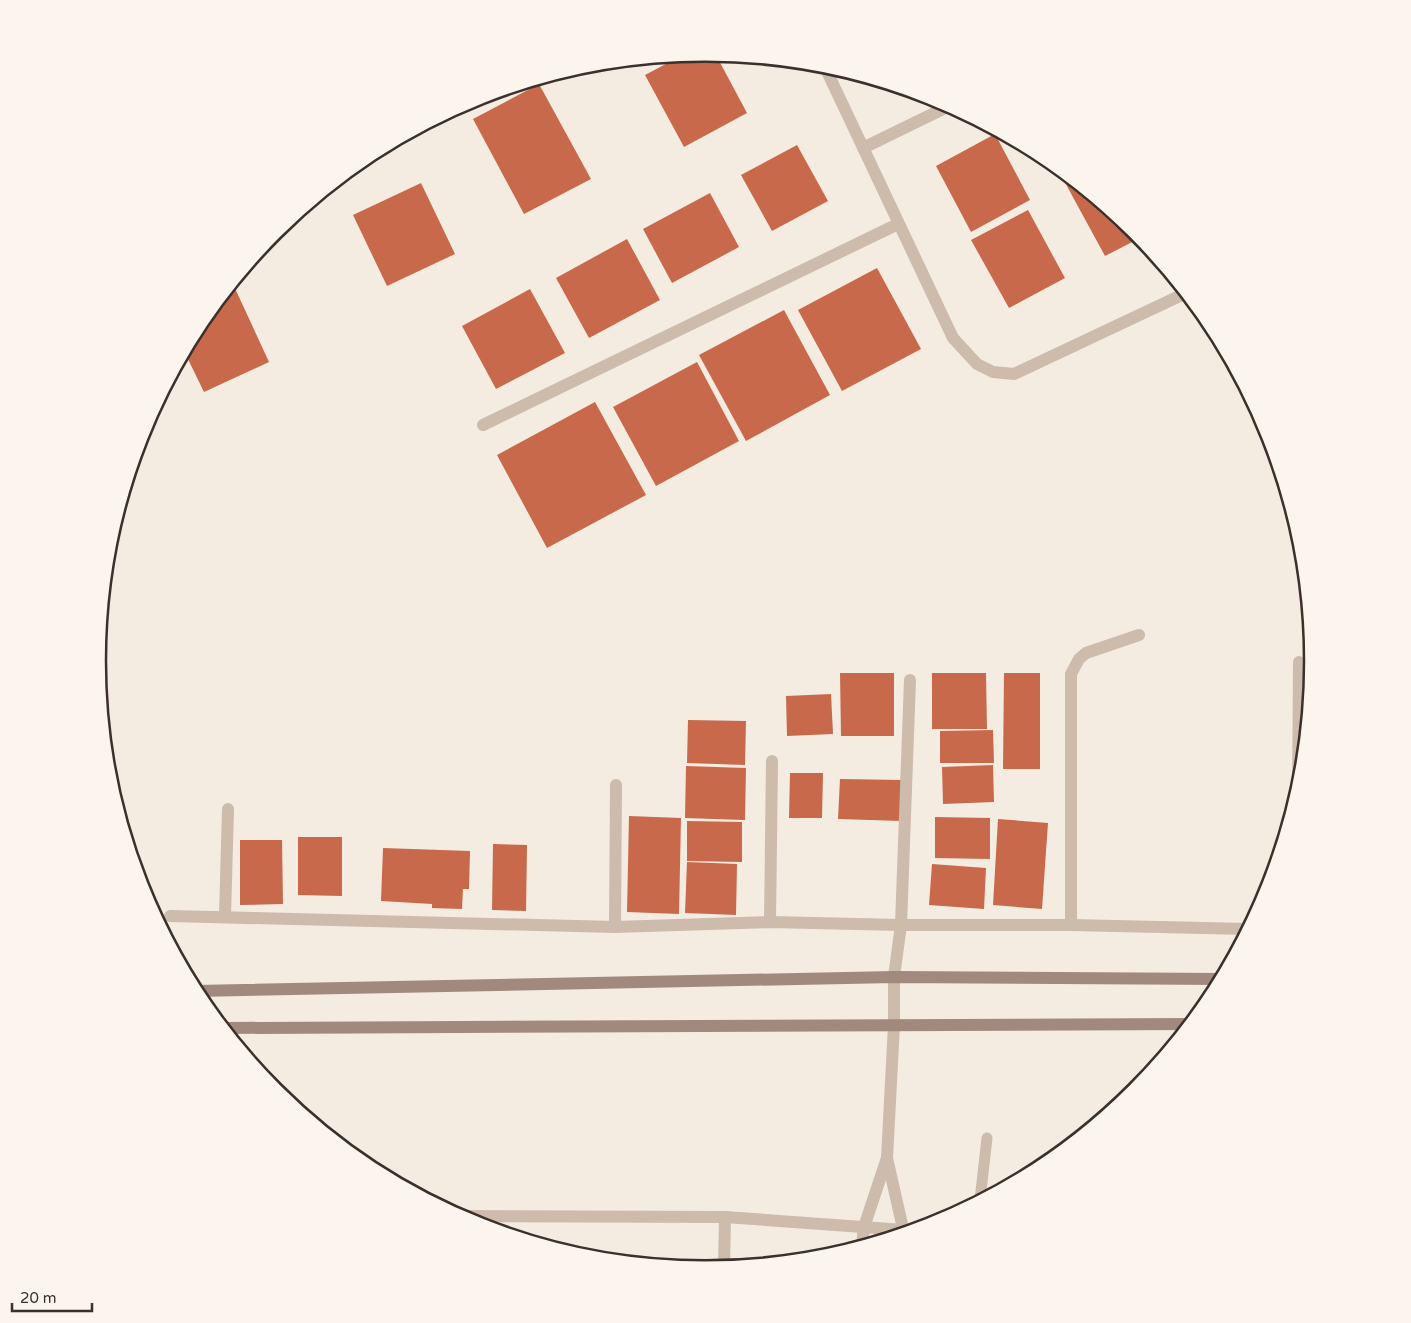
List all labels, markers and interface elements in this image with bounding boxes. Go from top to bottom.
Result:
scale bar [12,1280,92,1312]
text: 20 m [20,1289,57,1307]

